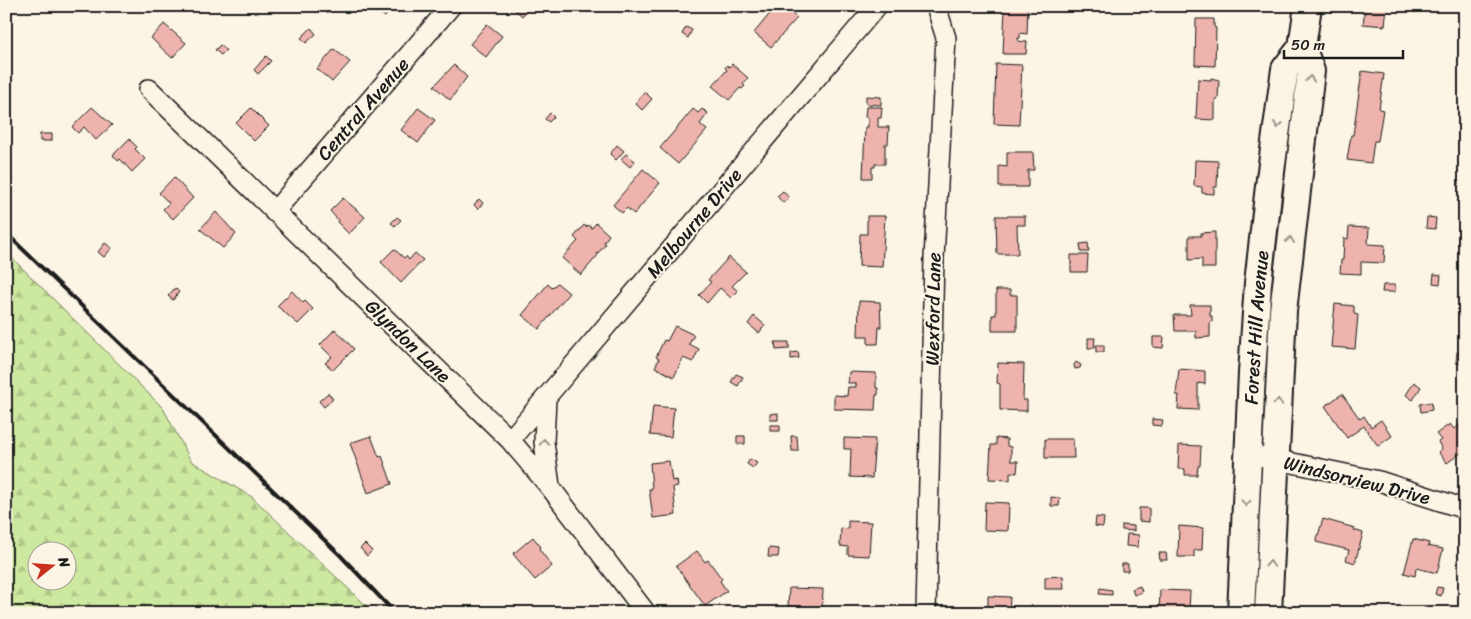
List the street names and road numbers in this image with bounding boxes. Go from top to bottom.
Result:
street label: Central Avenue [308,49,418,168]
street label: Melbourne Drive [638,160,750,286]
street label: Forest Hill Avenue [1234,249,1278,405]
street label: Wexford Lane [916,252,950,366]
street label: Glyndon Lane [357,291,459,391]
street label: Windsorview Drive [1280,446,1434,514]

